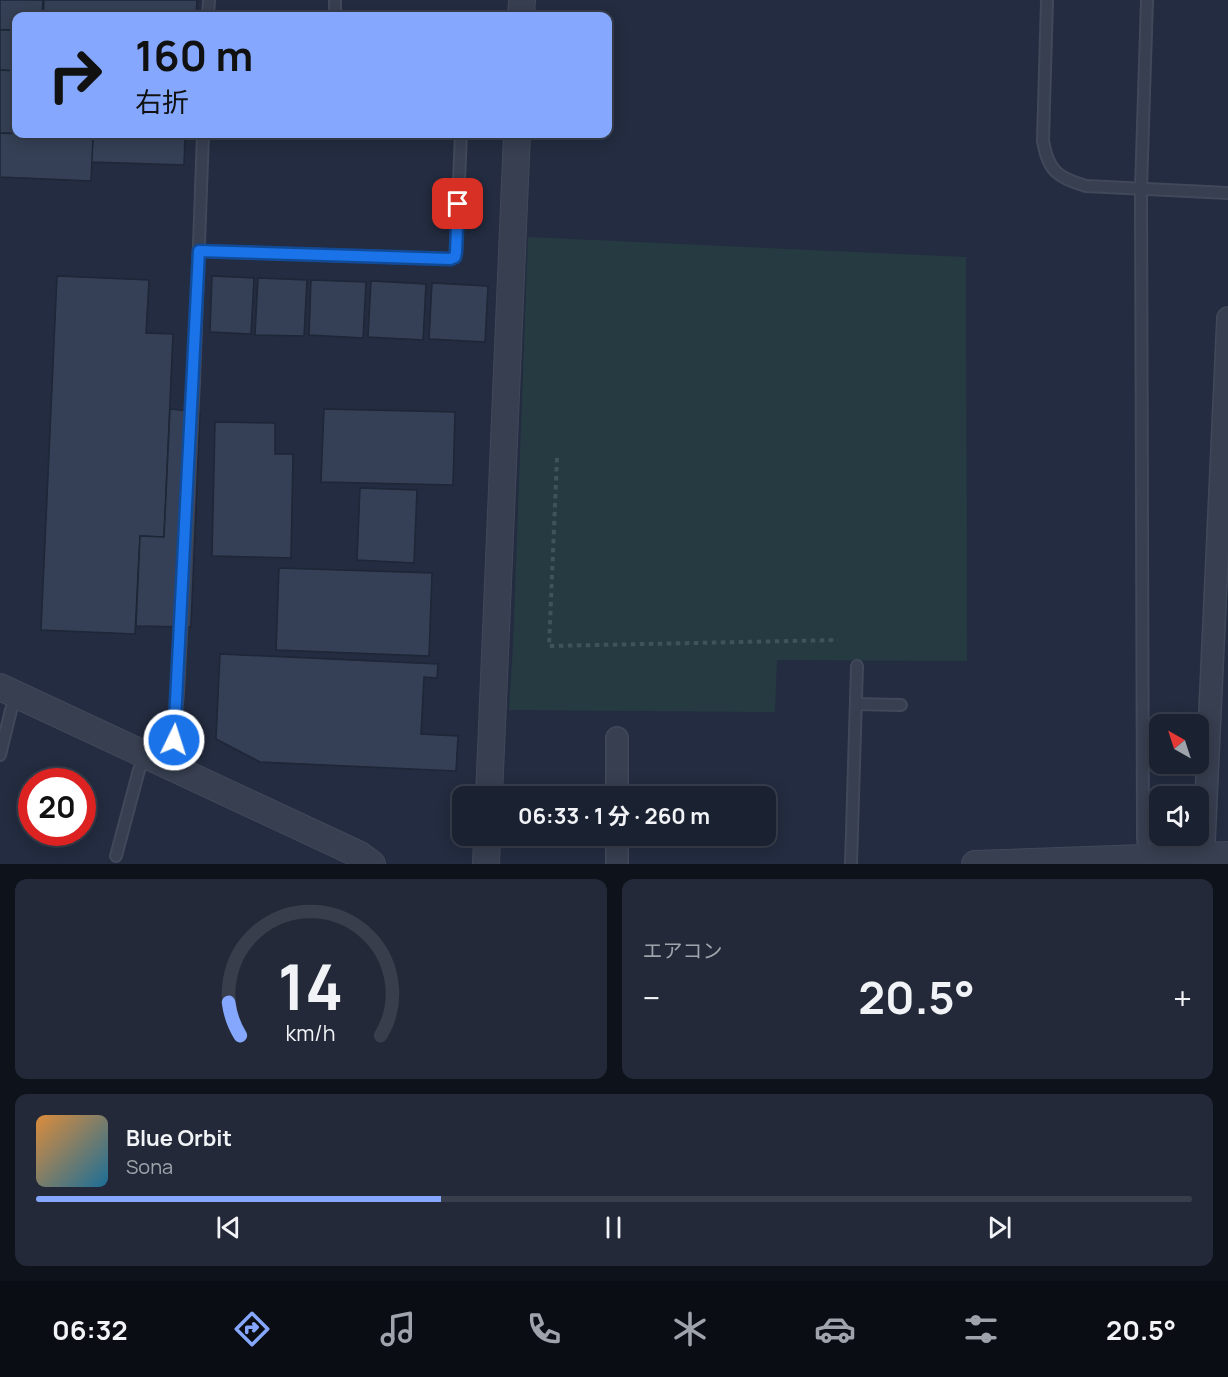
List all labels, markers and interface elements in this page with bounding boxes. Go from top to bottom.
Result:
text: 160 m [135,26,253,84]
icon: right [36,36,114,114]
text: 右折 [135,83,189,120]
pin [432,178,483,229]
icon: arrive [441,187,474,220]
position arrow [142,708,206,772]
north arrow [1149,714,1209,774]
map controls [1149,714,1209,846]
speed limit sign: 20 [18,768,96,846]
button: sound [1149,786,1209,846]
text: 06:33 · 1 分 · 260 m [518,801,710,831]
text: エアコン [643,937,723,964]
text: 14 [278,943,343,1029]
text: 20.5° [858,966,975,1028]
text: − [643,975,660,1020]
text: + [1173,975,1192,1020]
text: km/h [286,1018,336,1047]
text: Blue Orbit [126,1123,232,1153]
text: Sona [126,1153,173,1180]
icon: previous [212,1211,245,1244]
icon: pause [597,1211,630,1244]
icon: next [983,1211,1016,1244]
icon: directions [231,1308,273,1350]
icon: music [377,1308,419,1350]
icon: phone [523,1308,565,1350]
icon: climate [669,1308,711,1350]
icon: car [814,1308,856,1350]
icon: filters [960,1308,1002,1350]
text: 06:32 [52,1311,127,1348]
text: 20.5° [1106,1311,1176,1348]

